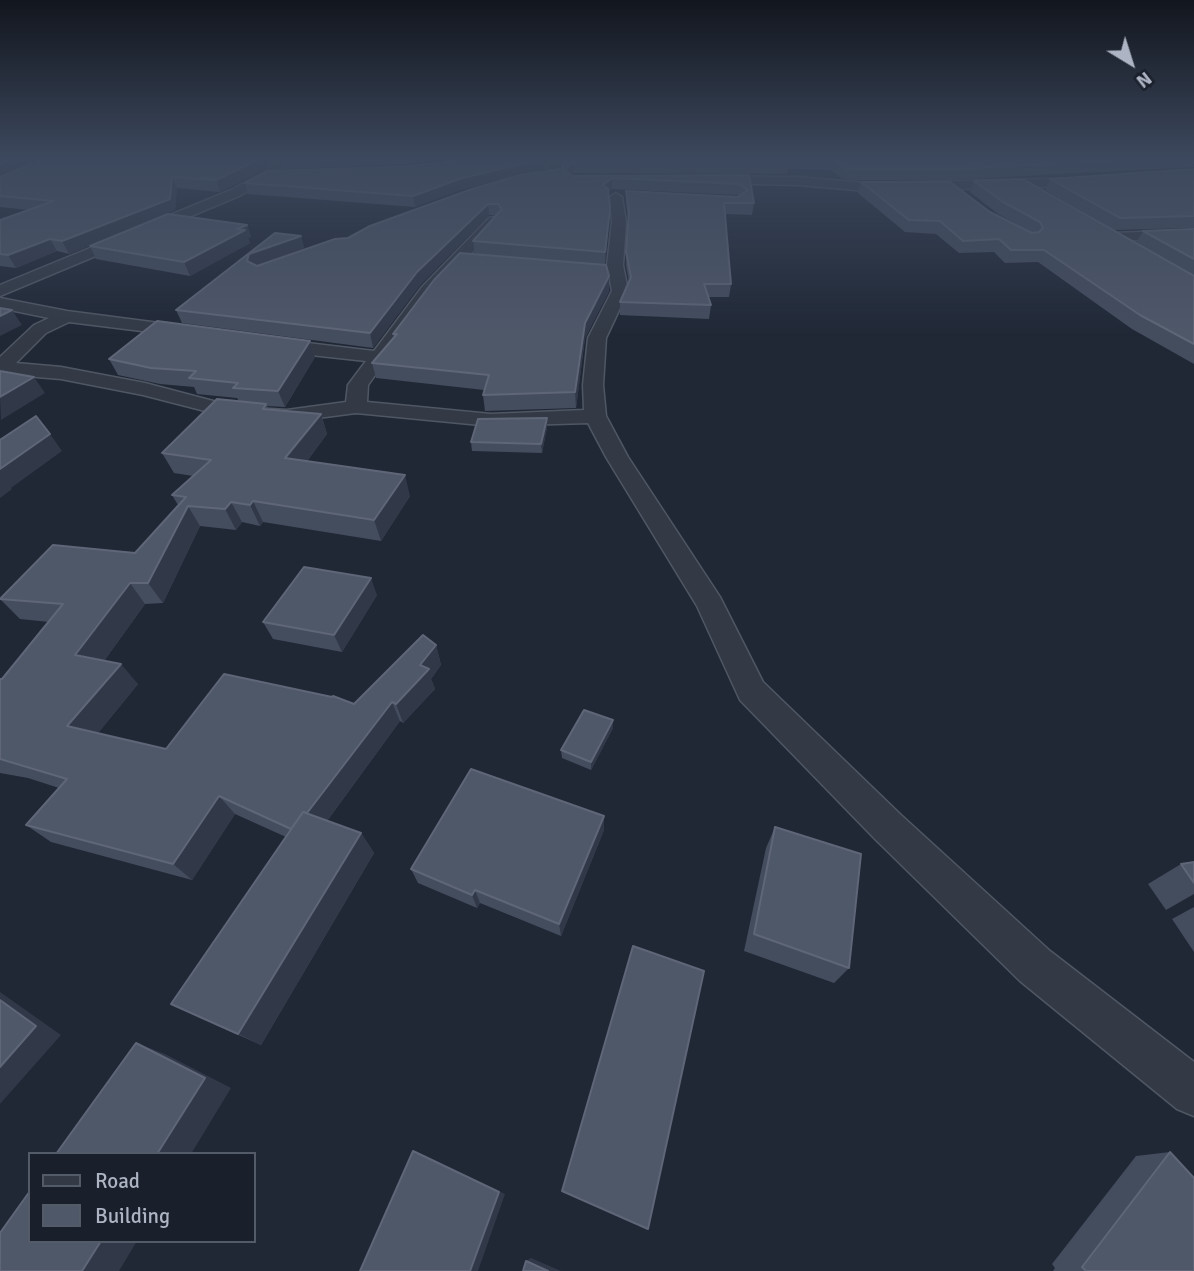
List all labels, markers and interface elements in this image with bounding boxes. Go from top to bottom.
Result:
north arrow [1096,28,1166,98]
text: N [1131,66,1157,93]
legend [28,1152,256,1243]
text: Road [95,1168,140,1194]
text: Building [95,1203,170,1229]

